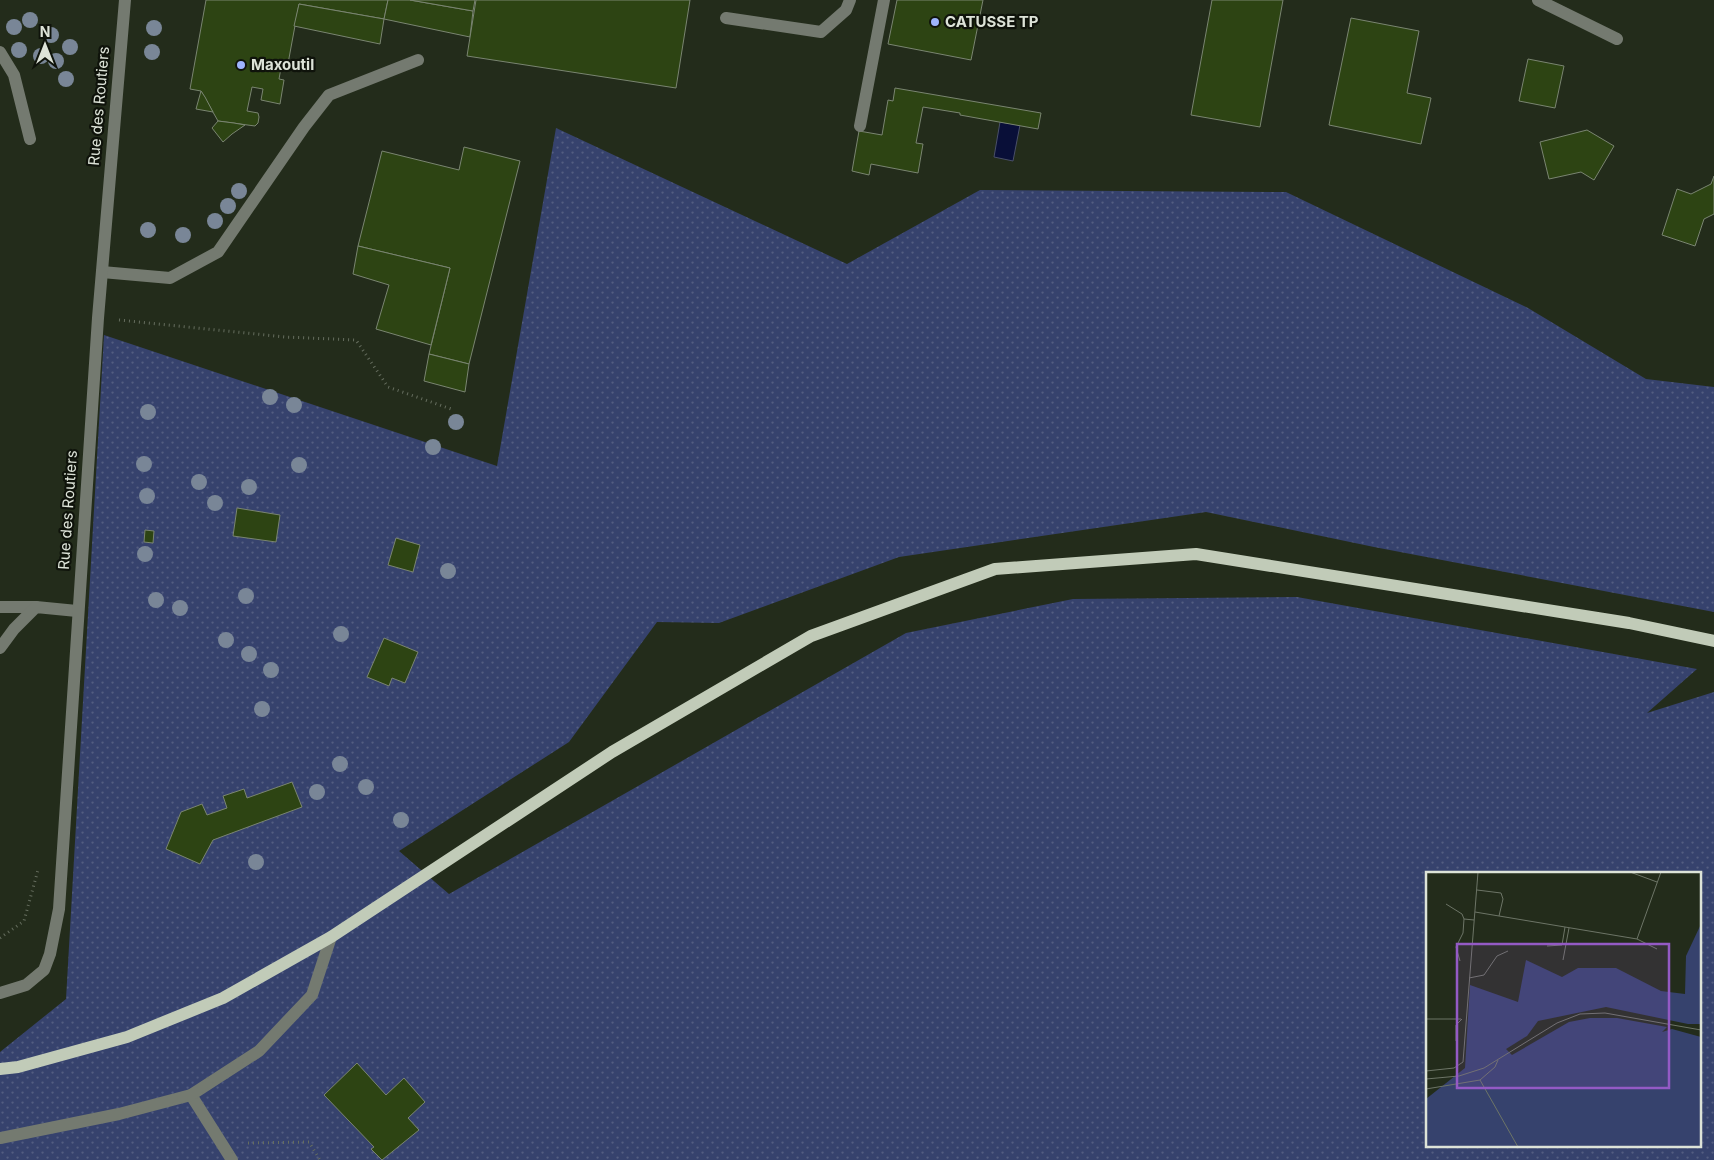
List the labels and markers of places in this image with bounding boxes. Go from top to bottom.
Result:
place label: CATUSSE TP [945,12,1039,31]
marker: CATUSSE TP [929,16,941,28]
place label: Maxoutil [251,55,314,74]
marker: Maxoutil [235,59,247,71]

